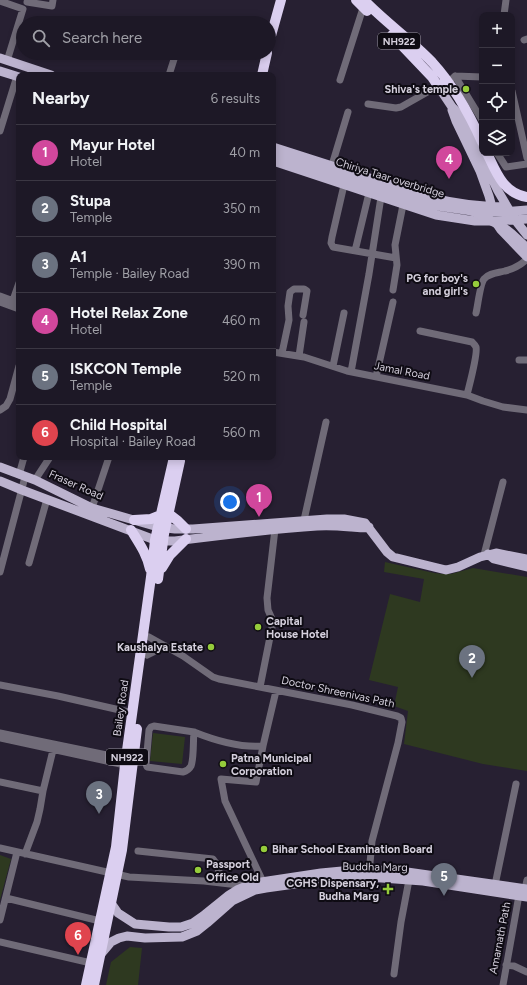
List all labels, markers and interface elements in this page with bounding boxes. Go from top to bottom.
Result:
map controls [479,12,515,156]
button: + [479,12,515,48]
search box [16,16,276,60]
icon: search [30,27,52,49]
text: Search here [62,29,142,47]
road number: NH922 [378,33,420,49]
button: − [479,48,515,84]
place label: Shiva's temple [385,83,458,96]
marker: Shiva's temple [461,84,471,94]
button: locate [479,84,515,120]
text: Nearby [32,88,90,108]
text: 6 results [211,91,260,106]
button: layers [479,120,515,156]
text: Mayur Hotel [70,136,155,154]
text: 1 [42,145,48,160]
text: 40 m [229,145,260,160]
pin: 4 [436,146,462,179]
text: Hotel [70,154,102,169]
street label: Chiriya Taar overbridge [334,155,446,201]
text: Stupa [70,192,111,210]
text: 2 [41,201,49,216]
text: 350 m [223,201,260,216]
text: Temple [70,210,112,225]
text: A1 [70,248,87,266]
text: 3 [41,257,49,272]
text: 390 m [223,257,260,272]
text: Temple · Bailey Road [70,266,189,281]
place label: PG for boy's and girl's [406,272,468,298]
marker: PG for boy's and girl's [471,279,481,289]
text: Hotel Relax Zone [70,304,188,322]
text: 4 [41,313,49,328]
text: 460 m [222,313,260,328]
text: Hotel [70,322,102,337]
street label: Jamal Road [373,359,431,383]
text: ISKCON Temple [70,360,181,378]
text: 5 [41,369,49,384]
text: 520 m [223,369,260,384]
text: Temple [70,378,112,393]
text: Child Hospital [70,416,167,434]
text: 6 [41,425,49,440]
text: 560 m [223,425,260,440]
text: Hospital · Bailey Road [70,434,196,449]
street label: Fraser Road [47,467,105,503]
pin: 1 [246,484,272,517]
your location [220,492,240,512]
place label: Capital House Hotel [266,615,329,641]
marker: Capital House Hotel [253,622,263,632]
place label: Kaushalya Estate [117,641,203,654]
marker: Kaushalya Estate [206,642,216,652]
pin: 2 [459,645,485,678]
street label: Doctor Shreenivas Path [280,674,396,710]
street label: Bailey Road [111,679,131,737]
road number: NH922 [106,749,148,765]
place label: Patna Municipal Corporation [231,752,312,778]
marker: Patna Municipal Corporation [218,759,228,769]
pin: 3 [86,781,112,814]
place label: Bihar School Examination Board [272,843,432,856]
marker: Bihar School Examination Board [259,844,269,854]
place label: Passport Office Old [206,858,259,884]
street label: Buddha Marg [342,860,408,874]
pin: 5 [431,863,457,896]
marker: Passport Office Old [193,865,203,875]
place label: CGHS Dispensary, Budha Marg [286,877,379,903]
marker: CGHS Dispensary, Budha Marg [382,883,394,895]
street label: Amarnath Path [487,901,513,975]
pin: 6 [65,922,91,955]

